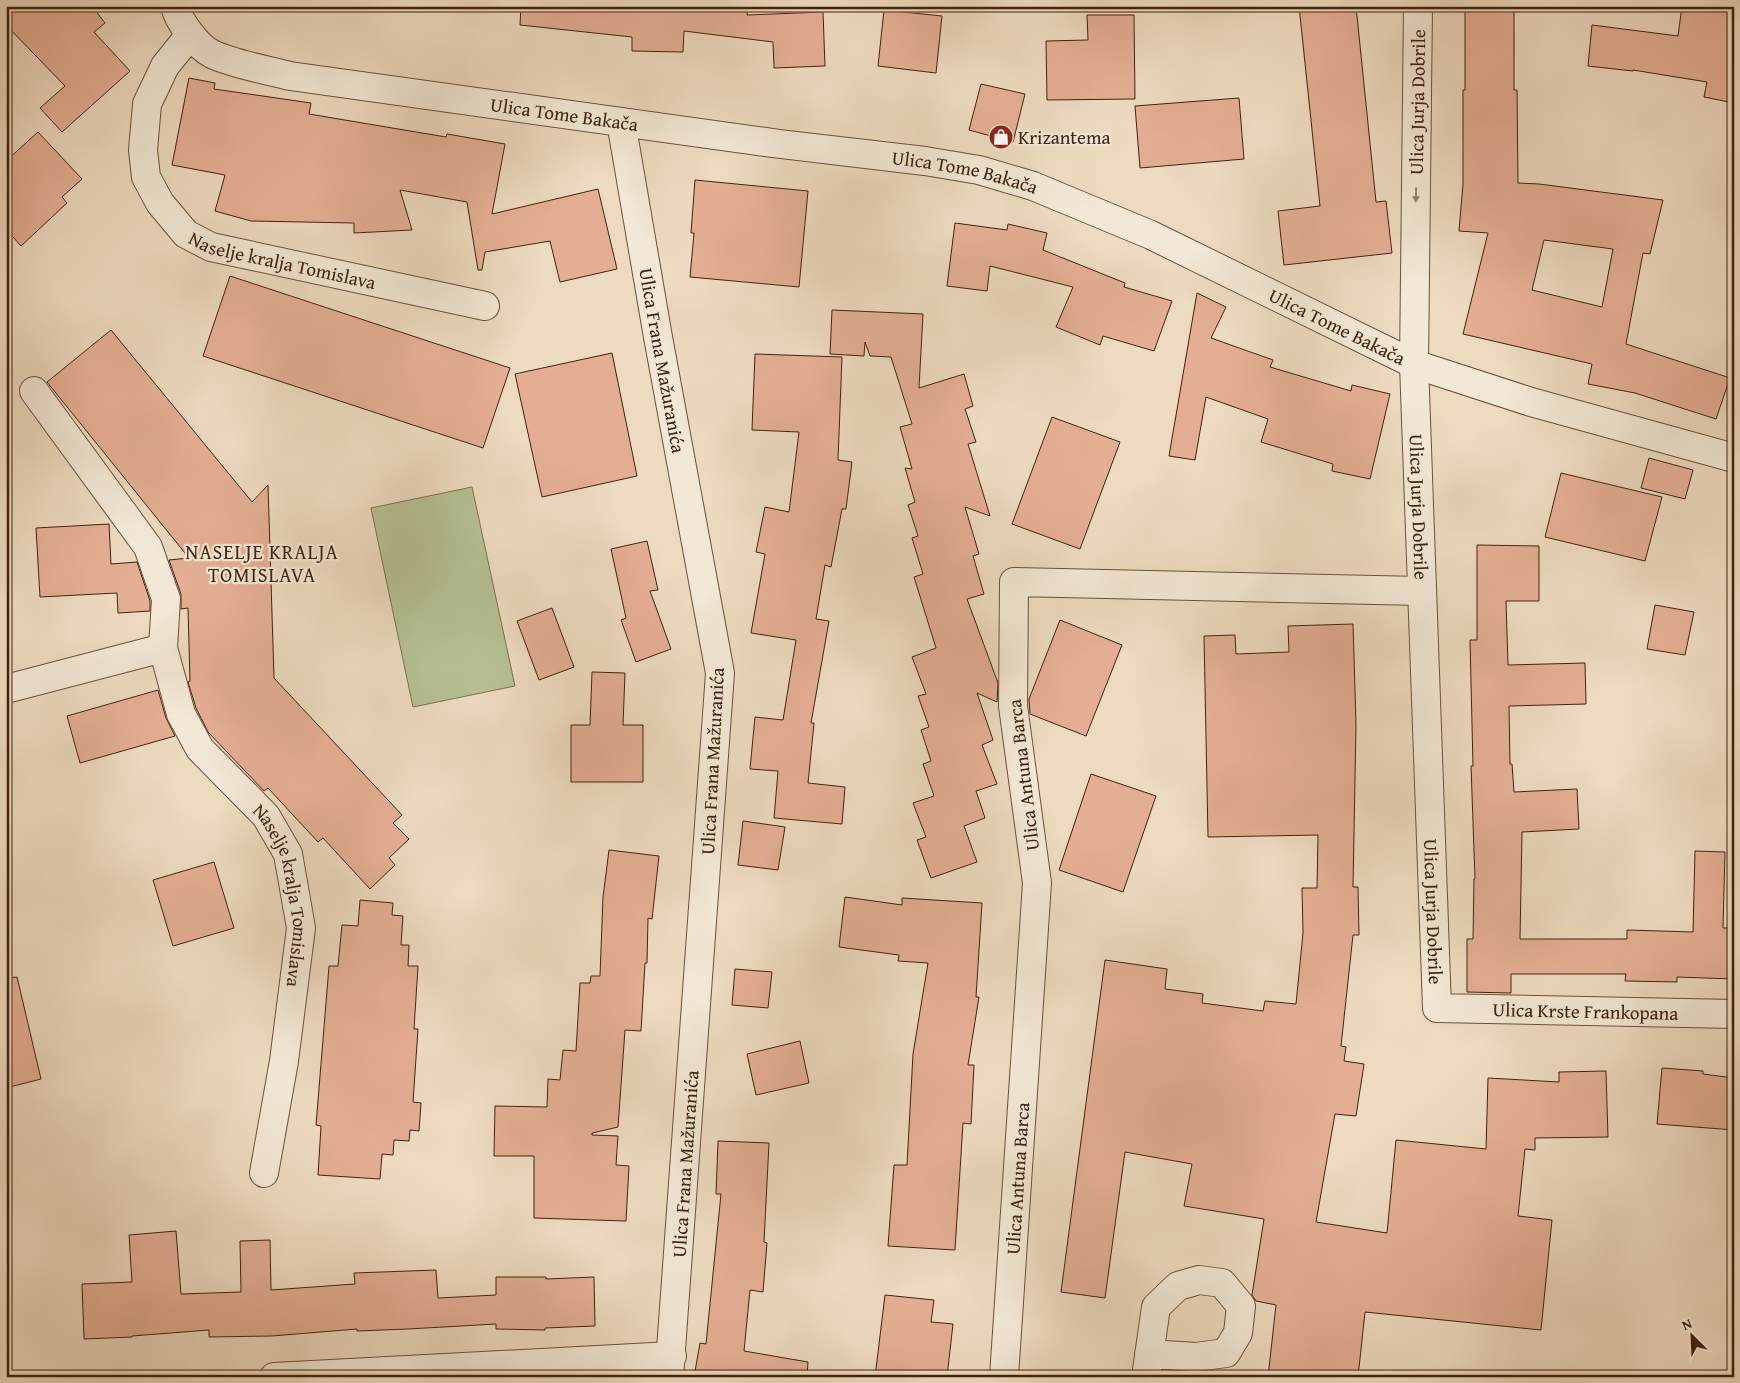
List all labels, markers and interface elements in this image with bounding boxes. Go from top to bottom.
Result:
street label: Ulica Jurja Dobrile [1402,29,1432,175]
street label: Ulica Tome Bakača [489,90,640,138]
place label: Krizantema [1018,123,1111,151]
shop icon: Krizantema [988,124,1014,150]
street label: Ulica Tome Bakača [890,143,1043,201]
one-way arrow [1412,187,1420,203]
street label: Naselje kralja Tomislava [184,224,379,296]
street label: Ulica Frana Mažuranića [632,266,693,455]
street label: Ulica Tome Bakača [1264,281,1410,372]
street label: Ulica Jurja Dobrile [1403,434,1436,580]
district label: NASELJE KRALJA TOMISLAVA [185,537,339,589]
street label: Ulica Frana Mažuranića [693,667,731,855]
street label: Ulica Antuna Barca [1000,698,1046,852]
street label: Naselje kralja Tomislava [247,797,315,989]
street label: Ulica Jurja Dobrile [1417,838,1450,985]
street label: Ulica Krste Frankopana [1492,995,1679,1027]
street label: Ulica Frana Mažuranića [664,1069,706,1259]
street label: Ulica Antuna Barca [998,1101,1036,1256]
north arrow [1668,1310,1718,1360]
text: N [1678,1313,1696,1335]

